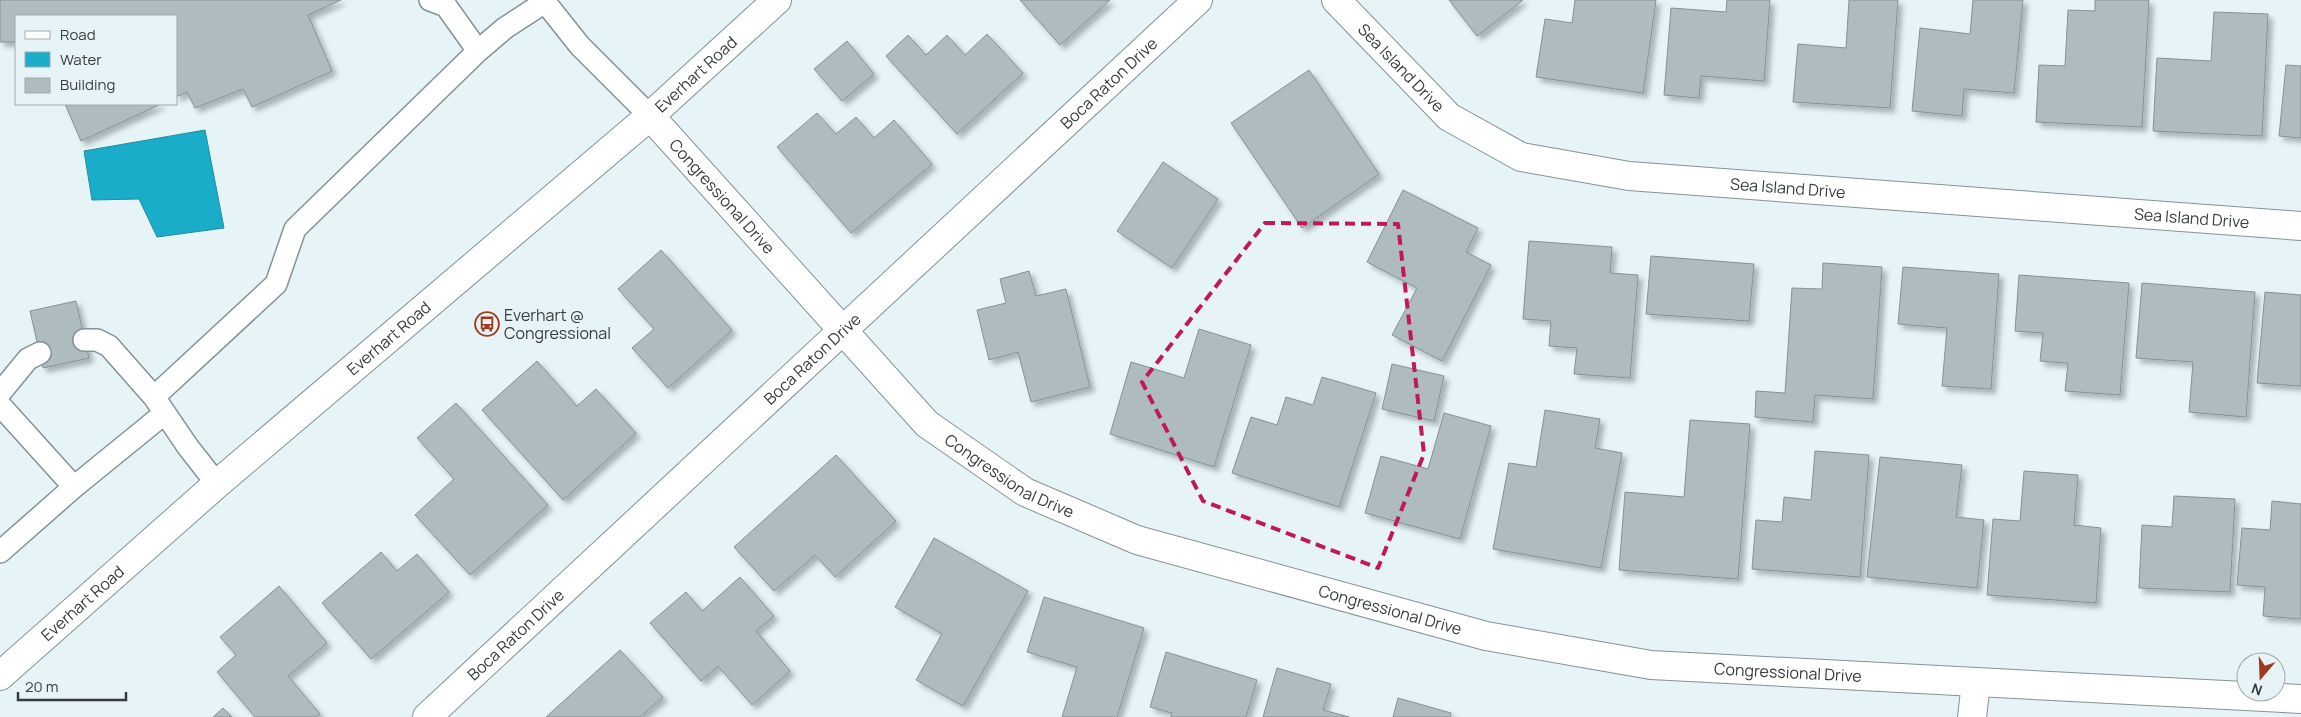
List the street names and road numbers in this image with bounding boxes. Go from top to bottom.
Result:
street label: Sea Island Drive [1353,18,1449,117]
street label: Everhart Road [650,31,742,117]
street label: Boca Raton Drive [1056,32,1162,134]
street label: Congressional Drive [665,134,780,259]
street label: Sea Island Drive [1729,173,1846,203]
street label: Sea Island Drive [2133,203,2250,233]
street label: Everhart Road [342,296,435,380]
street label: Boca Raton Drive [759,308,865,409]
street label: Congressional Drive [940,429,1077,523]
street label: Everhart Road [36,560,129,646]
street label: Congressional Drive [1316,579,1464,640]
street label: Boca Raton Drive [462,584,569,685]
street label: Congressional Drive [1714,657,1862,687]

